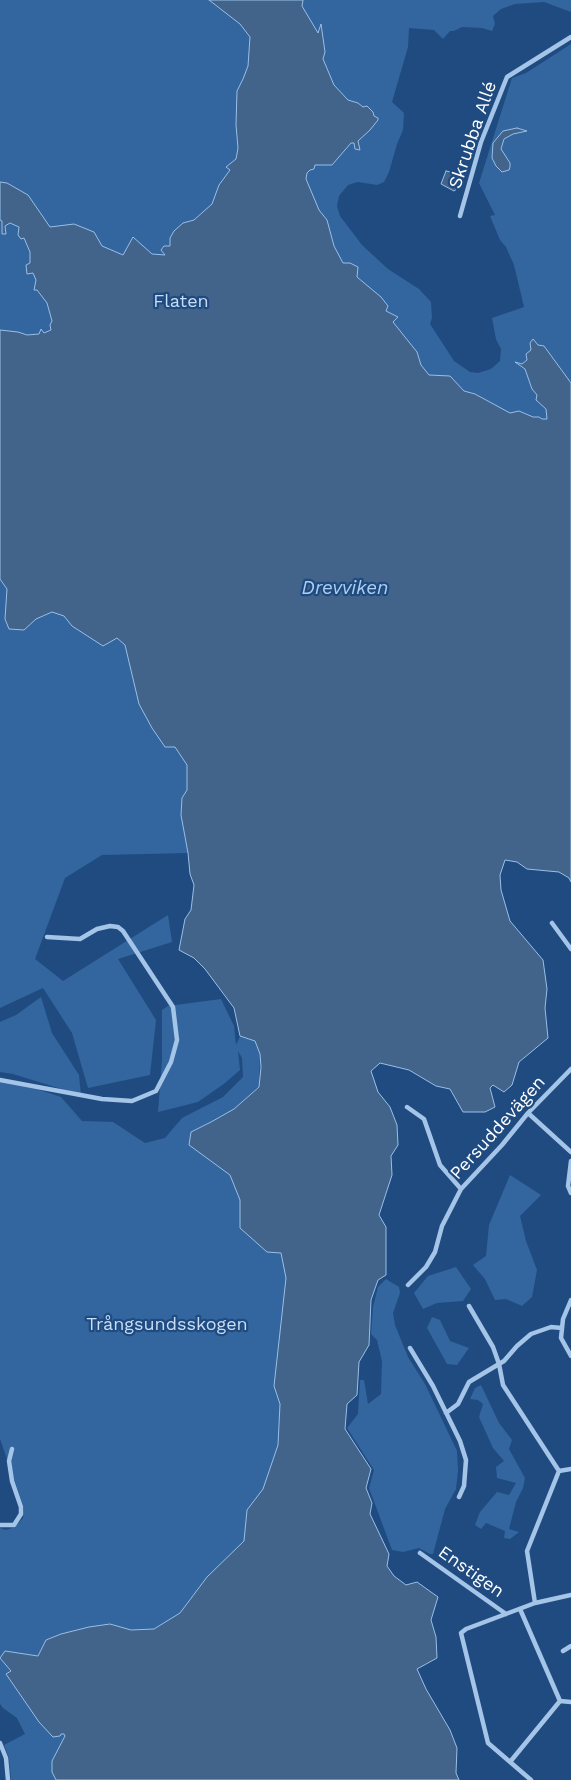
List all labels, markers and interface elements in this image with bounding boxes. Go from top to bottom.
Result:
street label: Skrubba Allé [444,78,502,192]
park label: Flaten [153,291,209,313]
water label: Drevviken [302,577,388,599]
street label: Persuddevägen [446,1072,550,1184]
park label: Trångsundsskogen [86,1314,248,1336]
street label: Enstigen [434,1541,508,1603]

